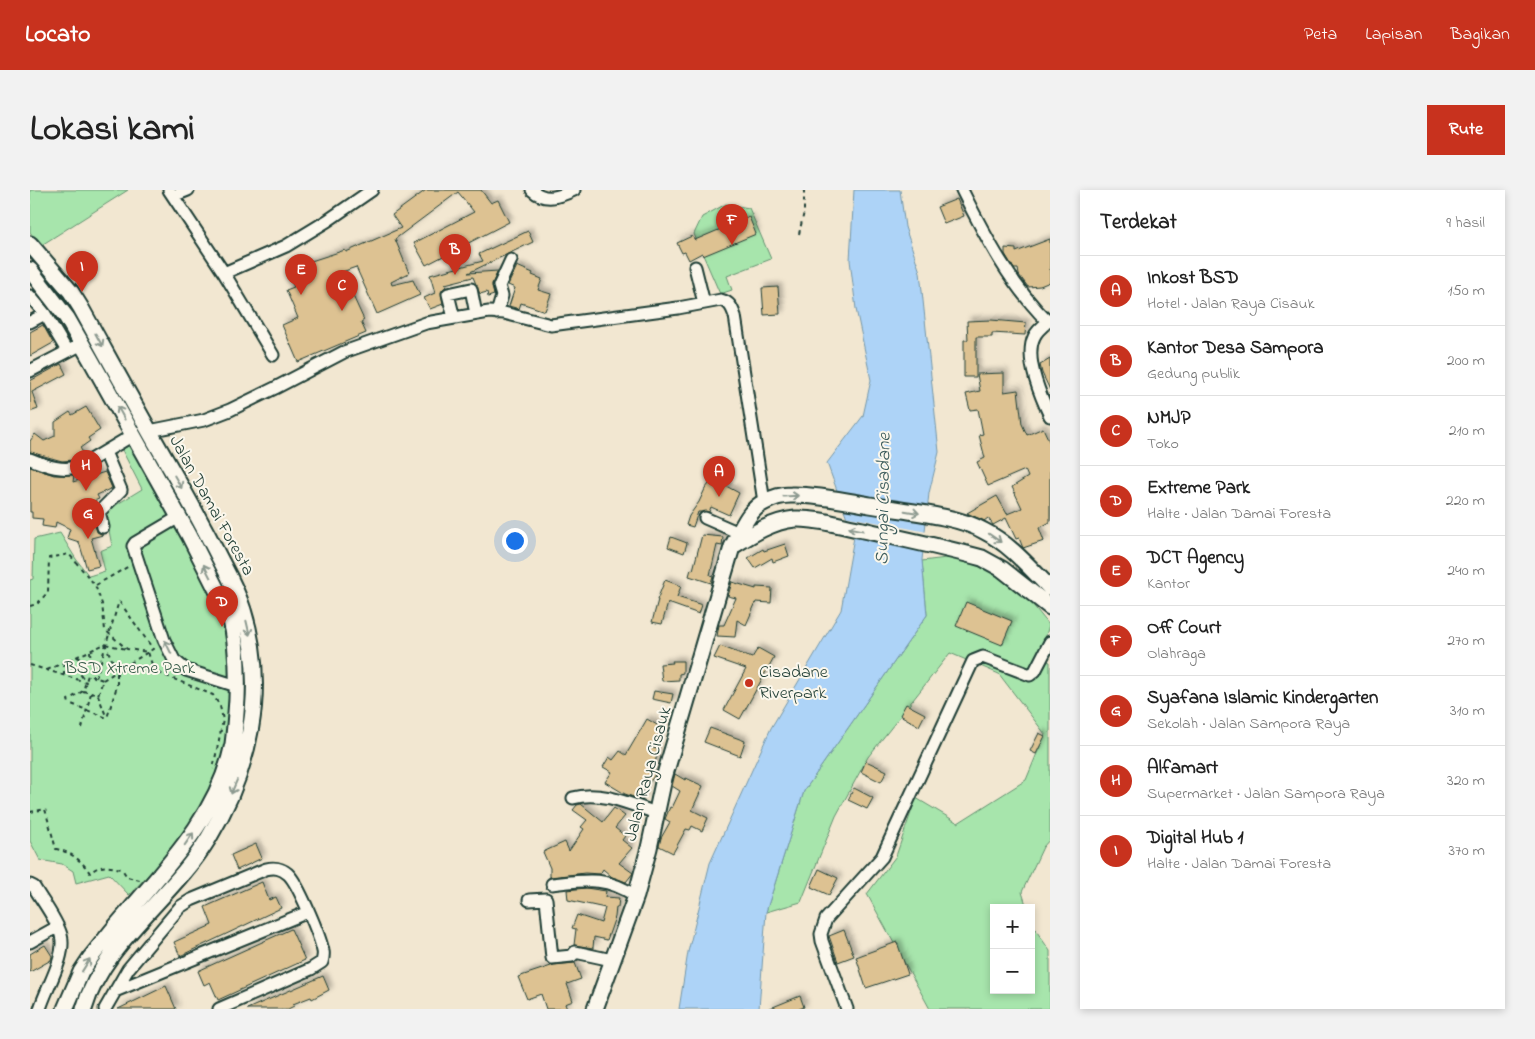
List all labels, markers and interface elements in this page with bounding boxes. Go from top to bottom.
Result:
text: Locato [25,18,91,53]
text: Peta [1304,22,1337,48]
text: Lapisan [1365,22,1422,48]
text: Bagikan [1450,22,1510,48]
text: Lokasi kami [30,105,195,156]
button: Rute [1427,105,1505,155]
pin: F [716,204,748,245]
text: Terdekat [1100,208,1177,238]
text: 9 hasil [1446,211,1485,235]
pin: B [439,234,471,275]
pin: I [66,251,98,292]
pin: E [285,254,317,295]
text: Inkost BSD [1147,265,1239,292]
pin: C [326,270,358,311]
text: A [1111,279,1121,303]
text: 150 m [1447,279,1485,303]
text: Hotel · Jalan Raya Cisauk [1147,292,1315,316]
one-way arrow [95,332,104,347]
text: Kantor Desa Sampora [1147,335,1323,362]
text: B [1111,349,1121,373]
text: 200 m [1447,349,1485,373]
text: Gedung publik [1147,362,1240,386]
text: NMJP [1147,405,1191,432]
one-way arrow [116,406,125,421]
text: C [1112,419,1120,443]
text: 210 m [1449,419,1485,443]
street label: Jalan Damai Foresta [162,431,260,581]
water label: Sungai Cisadane [869,431,900,565]
text: Toko [1147,432,1179,456]
pin: H [70,450,102,491]
pin: A [703,456,735,497]
one-way arrow [174,474,184,488]
text: Extreme Park [1147,475,1250,502]
text: D [1110,489,1122,513]
text: 220 m [1446,489,1485,513]
one-way arrow [782,491,798,500]
pin: G [72,498,104,539]
text: Halte · Jalan Damai Foresta [1147,502,1331,526]
one-way arrow [903,508,919,518]
one-way arrow [849,524,865,533]
your location [502,528,528,554]
one-way arrow [988,533,1002,543]
text: DCT Agency [1147,545,1244,572]
text: E [1111,559,1121,583]
text: 240 m [1447,559,1485,583]
one-way arrow [202,564,211,579]
text: Kantor [1147,572,1190,596]
pin: D [206,586,238,627]
text: Off Court [1147,615,1221,642]
one-way arrow [244,619,253,635]
text: F [1111,629,1121,653]
text: 270 m [1447,629,1485,653]
one-way arrow [163,640,173,655]
text: Olahraga [1147,642,1206,666]
park label: BSD Xtreme Park [64,656,195,682]
place label: Cisadane Riverpark [759,660,829,707]
marker: Cisadane Riverpark [743,677,755,689]
text: Syafana Islamic Kindergarten [1147,685,1378,712]
text: G [1111,699,1121,723]
text: 310 m [1450,699,1485,723]
street label: Jalan Raya Cisauk [618,704,680,844]
text: Sekolah · Jalan Sampora Raya [1147,712,1350,736]
text: Alfamart [1147,755,1218,782]
text: H [1111,769,1121,793]
text: 320 m [1447,769,1485,793]
one-way arrow [229,779,238,794]
text: Supermarket · Jalan Sampora Raya [1147,782,1385,806]
text: Digital Hub 1 [1147,825,1244,852]
one-way arrow [184,833,194,847]
text: I [1114,839,1118,863]
text: 370 m [1448,839,1485,863]
text: Halte · Jalan Damai Foresta [1147,852,1331,876]
map controls [990,904,1035,994]
button: + [990,904,1035,949]
button: − [990,949,1035,994]
one-way arrow [80,958,91,972]

